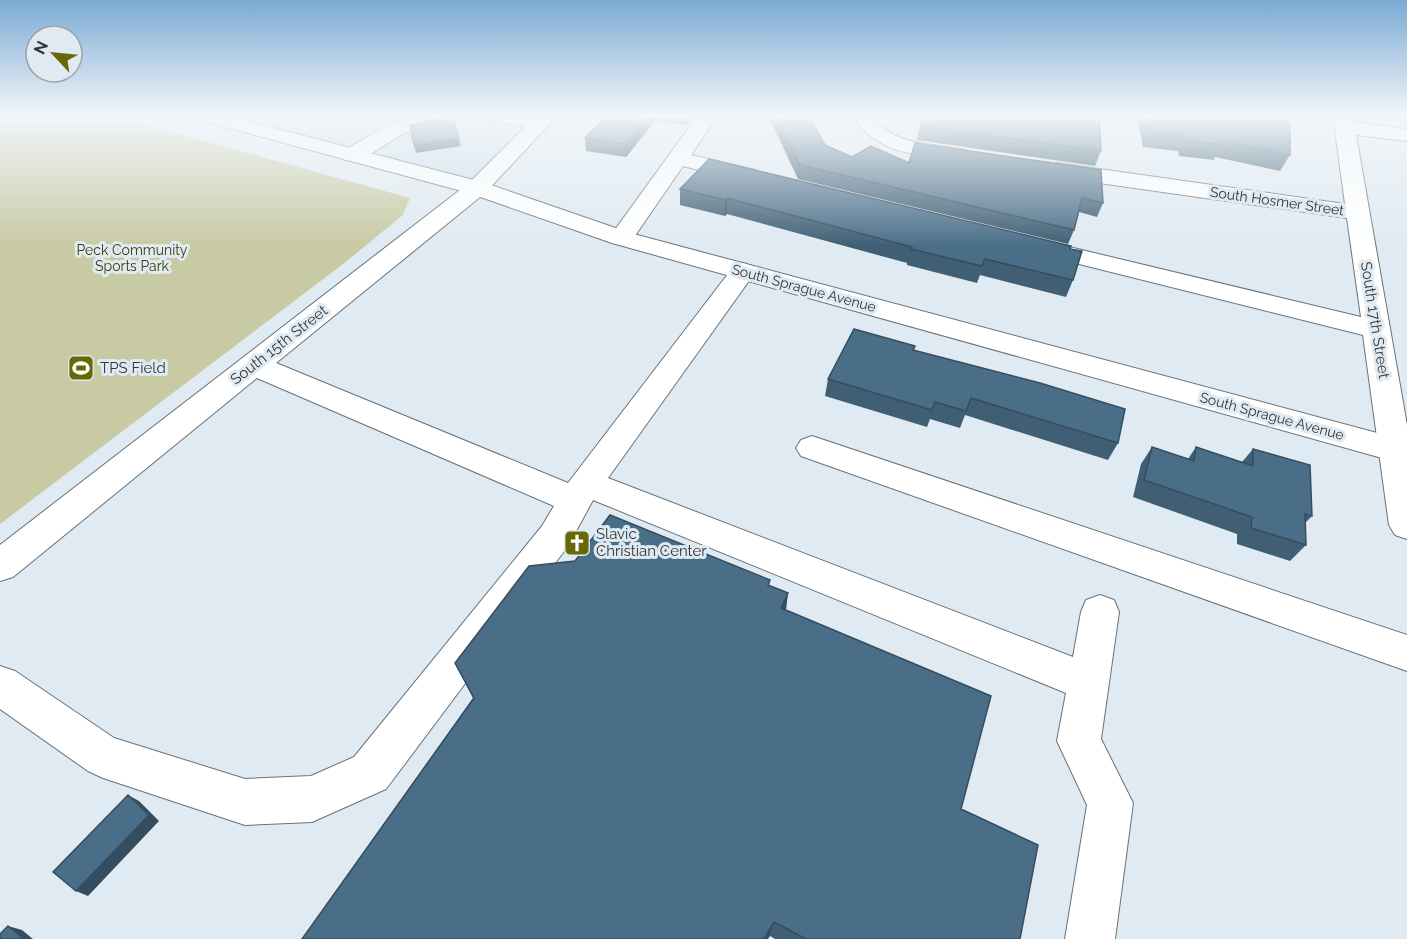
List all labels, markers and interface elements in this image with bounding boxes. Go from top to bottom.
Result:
north arrow [24,24,84,84]
text: N [30,38,52,57]
street label: South Hosmer Street [1209,184,1345,218]
park label: Peck Community Sports Park [77,242,188,274]
street label: South 17th Street [1357,260,1393,380]
street label: South Sprague Avenue [730,261,878,315]
street label: South 15th Street [227,301,331,389]
sports icon: TPS Field [66,353,96,383]
place label: TPS Field [100,359,166,377]
street label: South Sprague Avenue [1198,389,1346,443]
place label: Slavic Christian Center [596,525,707,560]
church icon: Slavic Christian Center [562,528,592,558]

